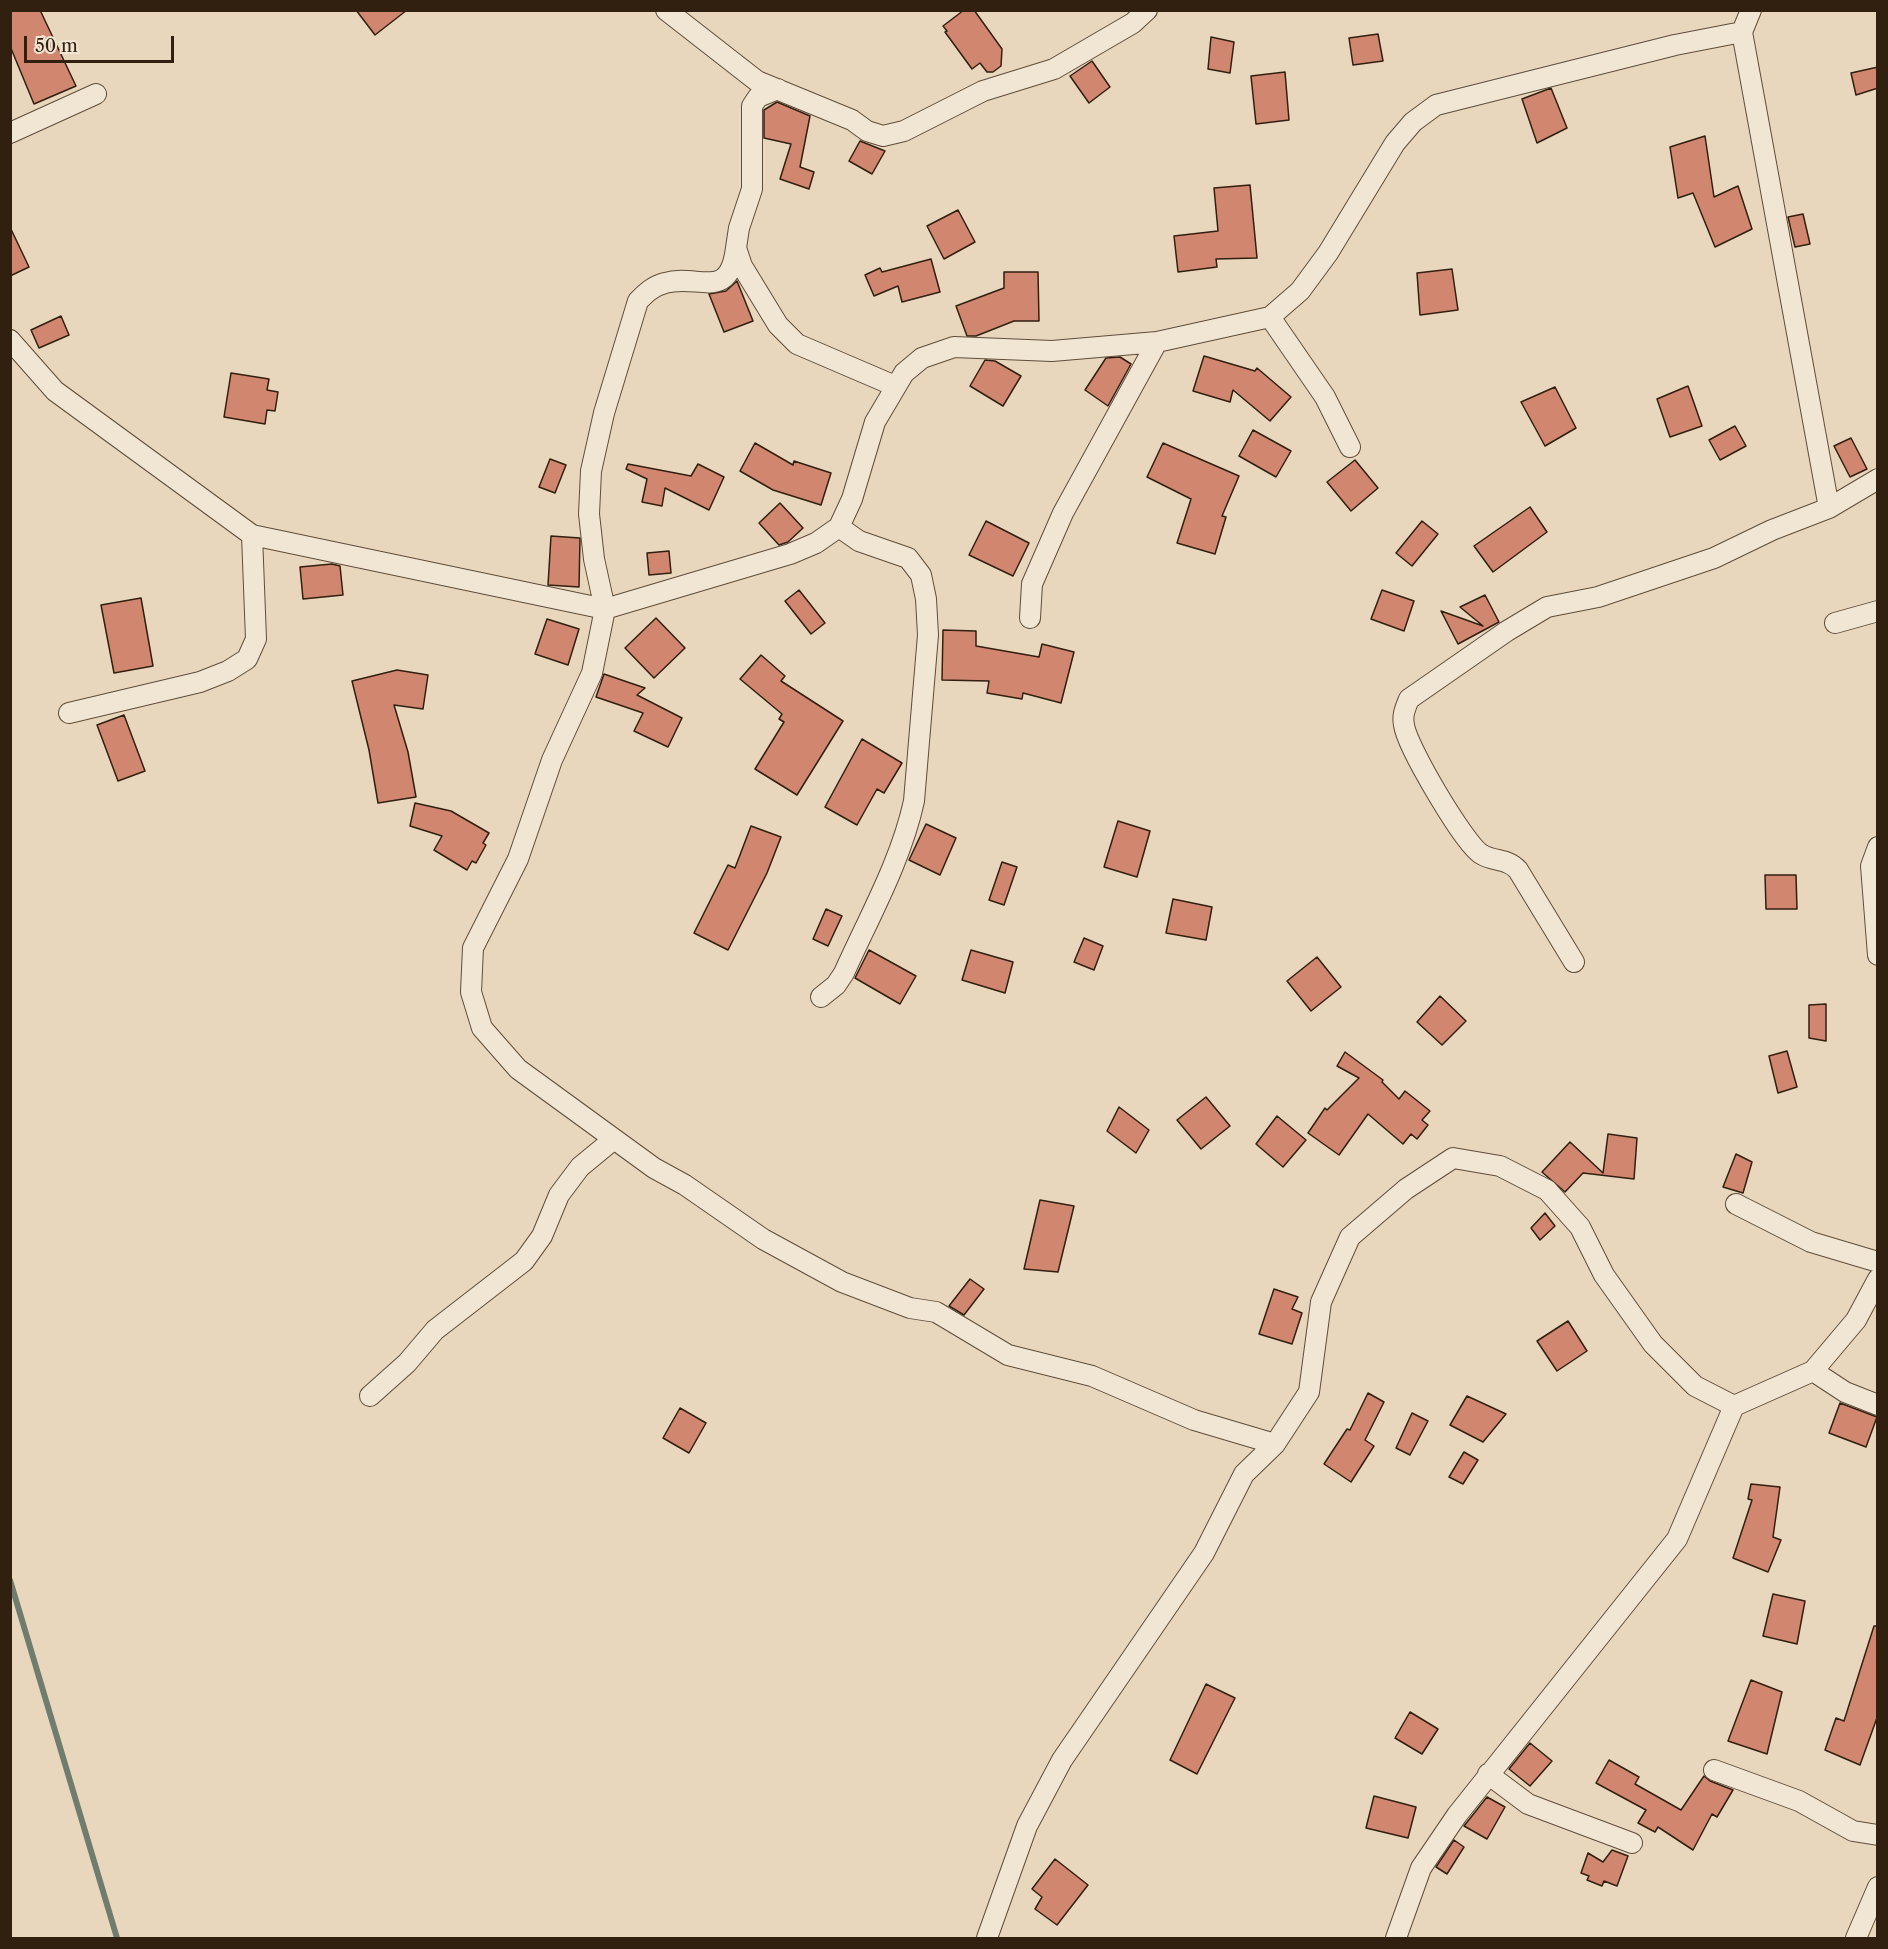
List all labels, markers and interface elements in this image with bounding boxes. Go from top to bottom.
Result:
scale bar [27,24,177,62]
text: 50 m [35,35,78,57]

